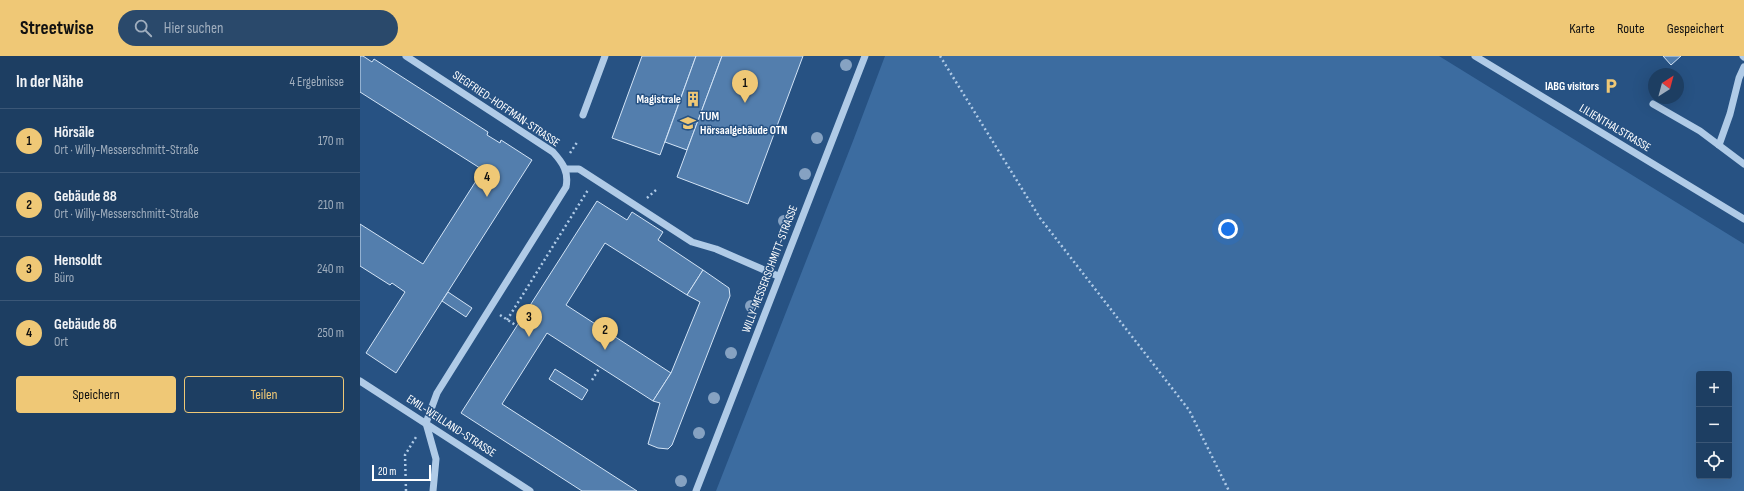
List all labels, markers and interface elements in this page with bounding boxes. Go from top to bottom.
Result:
search box [118,10,398,46]
text: Streetwise [20,17,94,40]
icon: search [132,17,154,39]
text: Hier suchen [164,19,223,38]
text: Karte [1569,20,1595,37]
text: Route [1617,20,1645,37]
text: Gespeichert [1667,20,1724,37]
street label: SIEGFRIED-HOFFMAN-STRASSE [450,68,562,150]
north arrow [1648,68,1684,104]
pin: 1 [732,70,758,103]
text: In der Nähe [16,72,83,92]
text: 4 Ergebnisse [290,74,344,90]
parking icon: IABG visitors [1602,77,1620,95]
place label: IABG visitors [1545,79,1599,94]
building icon: Magistrale [684,90,702,108]
place label: Magistrale [636,92,681,107]
street label: LILIENTHALSTRASSE [1576,101,1654,155]
place label: TUM Hörsaalgebäude OTN [700,109,788,138]
school or university icon: TUM Hörsaalgebäude OTN [679,114,697,132]
text: Hörsäle [54,123,94,142]
text: 1 [26,133,32,149]
text: 170 m [318,133,344,149]
text: Ort · Willy-Messerschmitt-Straße [54,142,199,158]
pin: 4 [474,164,500,197]
text: Gebäude 88 [54,187,117,206]
text: 2 [26,197,32,213]
text: 210 m [318,197,344,213]
street label: WILLY-MESSERSCHMITT-STRASSE [739,203,801,335]
text: Ort · Willy-Messerschmitt-Straße [54,206,199,222]
your location [1218,219,1238,239]
text: Hensoldt [54,251,102,270]
text: 3 [26,261,32,277]
text: 240 m [317,261,344,277]
text: Büro [54,270,74,286]
pin: 3 [516,304,542,337]
text: Gebäude 86 [54,315,117,334]
pin: 2 [592,317,618,350]
text: 4 [26,325,32,341]
text: 250 m [317,325,344,341]
text: Ort [54,334,68,350]
map controls [1696,371,1732,479]
button: + [1696,371,1732,407]
button: Speichern [16,376,176,413]
button: Teilen [184,376,344,413]
street label: EMIL-WEILLAND-STRASSE [403,391,499,461]
button: − [1696,407,1732,443]
button: locate [1696,443,1732,479]
scale bar [372,463,431,482]
text: 20 m [378,465,396,478]

